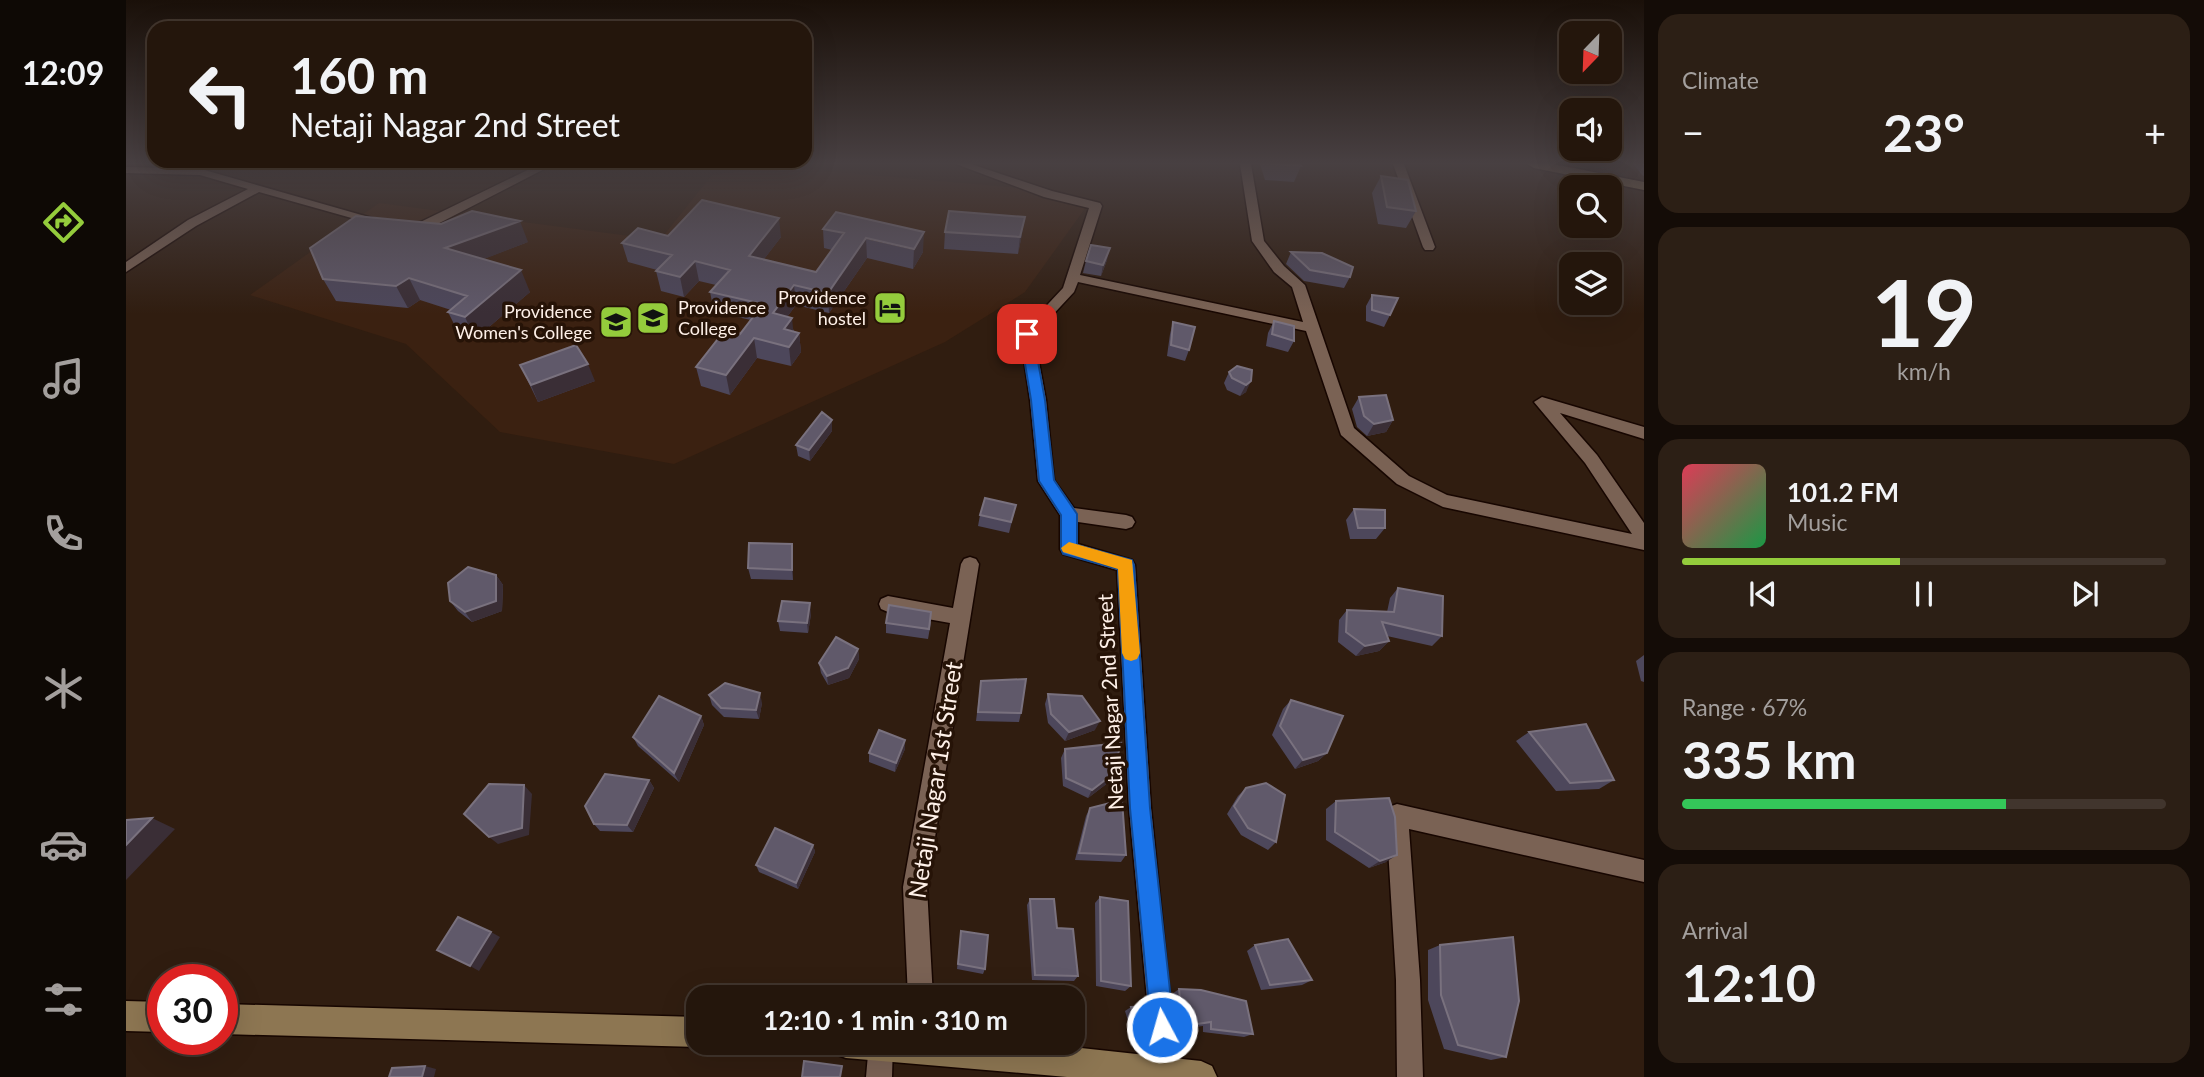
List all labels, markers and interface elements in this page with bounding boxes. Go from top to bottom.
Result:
north arrow [1559,21,1622,84]
map controls [1559,21,1622,315]
text: 160 m [290,46,428,104]
icon: left [175,49,266,140]
text: 12:09 [22,53,104,92]
text: Climate [1682,66,1759,94]
button: sound [1559,98,1622,161]
text: 23° [1883,101,1965,163]
text: Netaji Nagar 2nd Street [290,105,620,144]
text: − [1682,109,1704,155]
text: + [2144,109,2166,155]
button: search [1559,175,1622,238]
icon: directions [39,198,88,247]
button: layers [1559,252,1622,315]
text: 19 [1871,257,1977,366]
place label: Providence hostel [778,286,866,329]
hotel icon: Providence hostel [871,289,909,327]
place label: Providence College [678,296,766,339]
school or university icon: Providence College [634,299,672,337]
place label: Providence Women's College [455,300,592,343]
school or university icon: Providence Women's College [597,303,635,341]
pin [997,304,1057,364]
icon: arrive [1008,315,1046,353]
icon: music [39,354,88,403]
text: km/h [1897,357,1951,385]
text: 101.2 FM [1787,476,1899,508]
text: Music [1787,508,1847,536]
icon: phone [39,509,88,558]
icon: previous [1744,575,1782,613]
icon: pause [1905,575,1943,613]
icon: next [2066,575,2104,613]
street label: Netaji Nagar 2nd Street [1091,593,1128,811]
street label: Netaji Nagar 1st Street [901,659,968,900]
icon: climate [39,664,88,713]
text: Range · 67% [1682,693,1807,721]
text: 335 km [1682,728,1856,790]
icon: car [39,820,88,869]
text: Arrival [1682,916,1748,944]
text: 12:10 [1682,951,1816,1013]
speed limit sign: 30 [147,964,238,1055]
icon: filters [39,975,88,1024]
position arrow [1125,990,1199,1064]
text: 12:10 · 1 min · 310 m [763,1004,1008,1036]

